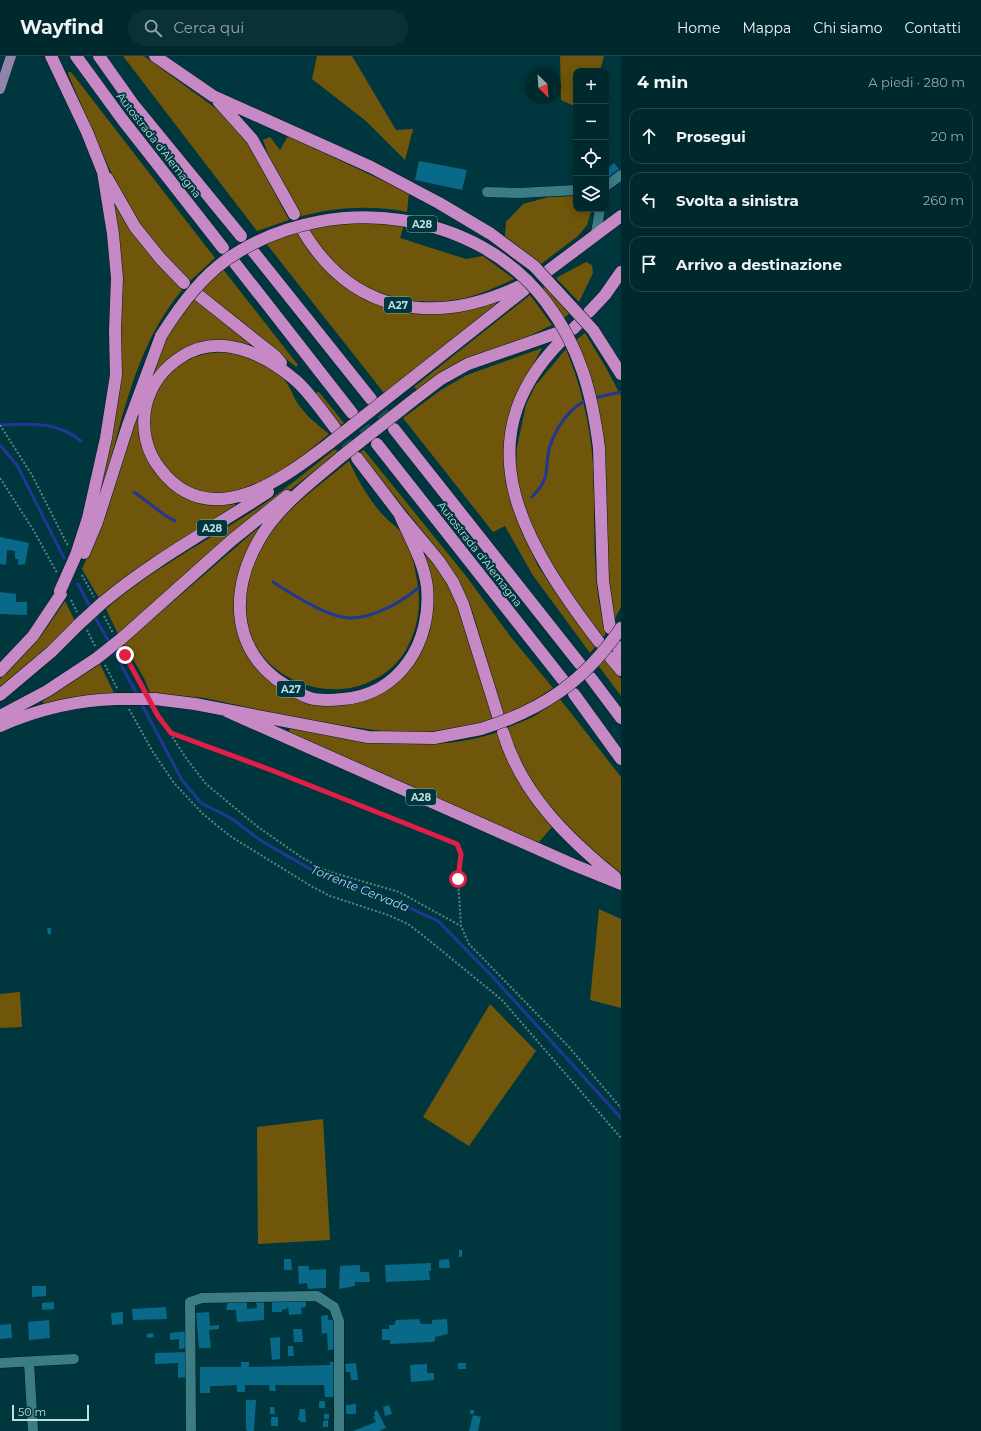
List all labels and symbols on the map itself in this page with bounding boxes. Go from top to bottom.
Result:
north arrow [525,68,561,104]
street label: Autostrada d'Alemagna [114,90,204,200]
road number: A28 [407,216,437,232]
road number: A27 [384,297,412,313]
street label: Autostrada d'Alemagna [435,499,525,609]
road number: A28 [197,520,227,536]
route end [116,646,134,664]
road number: A27 [277,681,305,697]
road number: A28 [406,789,436,805]
water label: Torrente Cervada [309,861,411,915]
route start [449,870,467,888]
scale bar [12,1403,89,1422]

